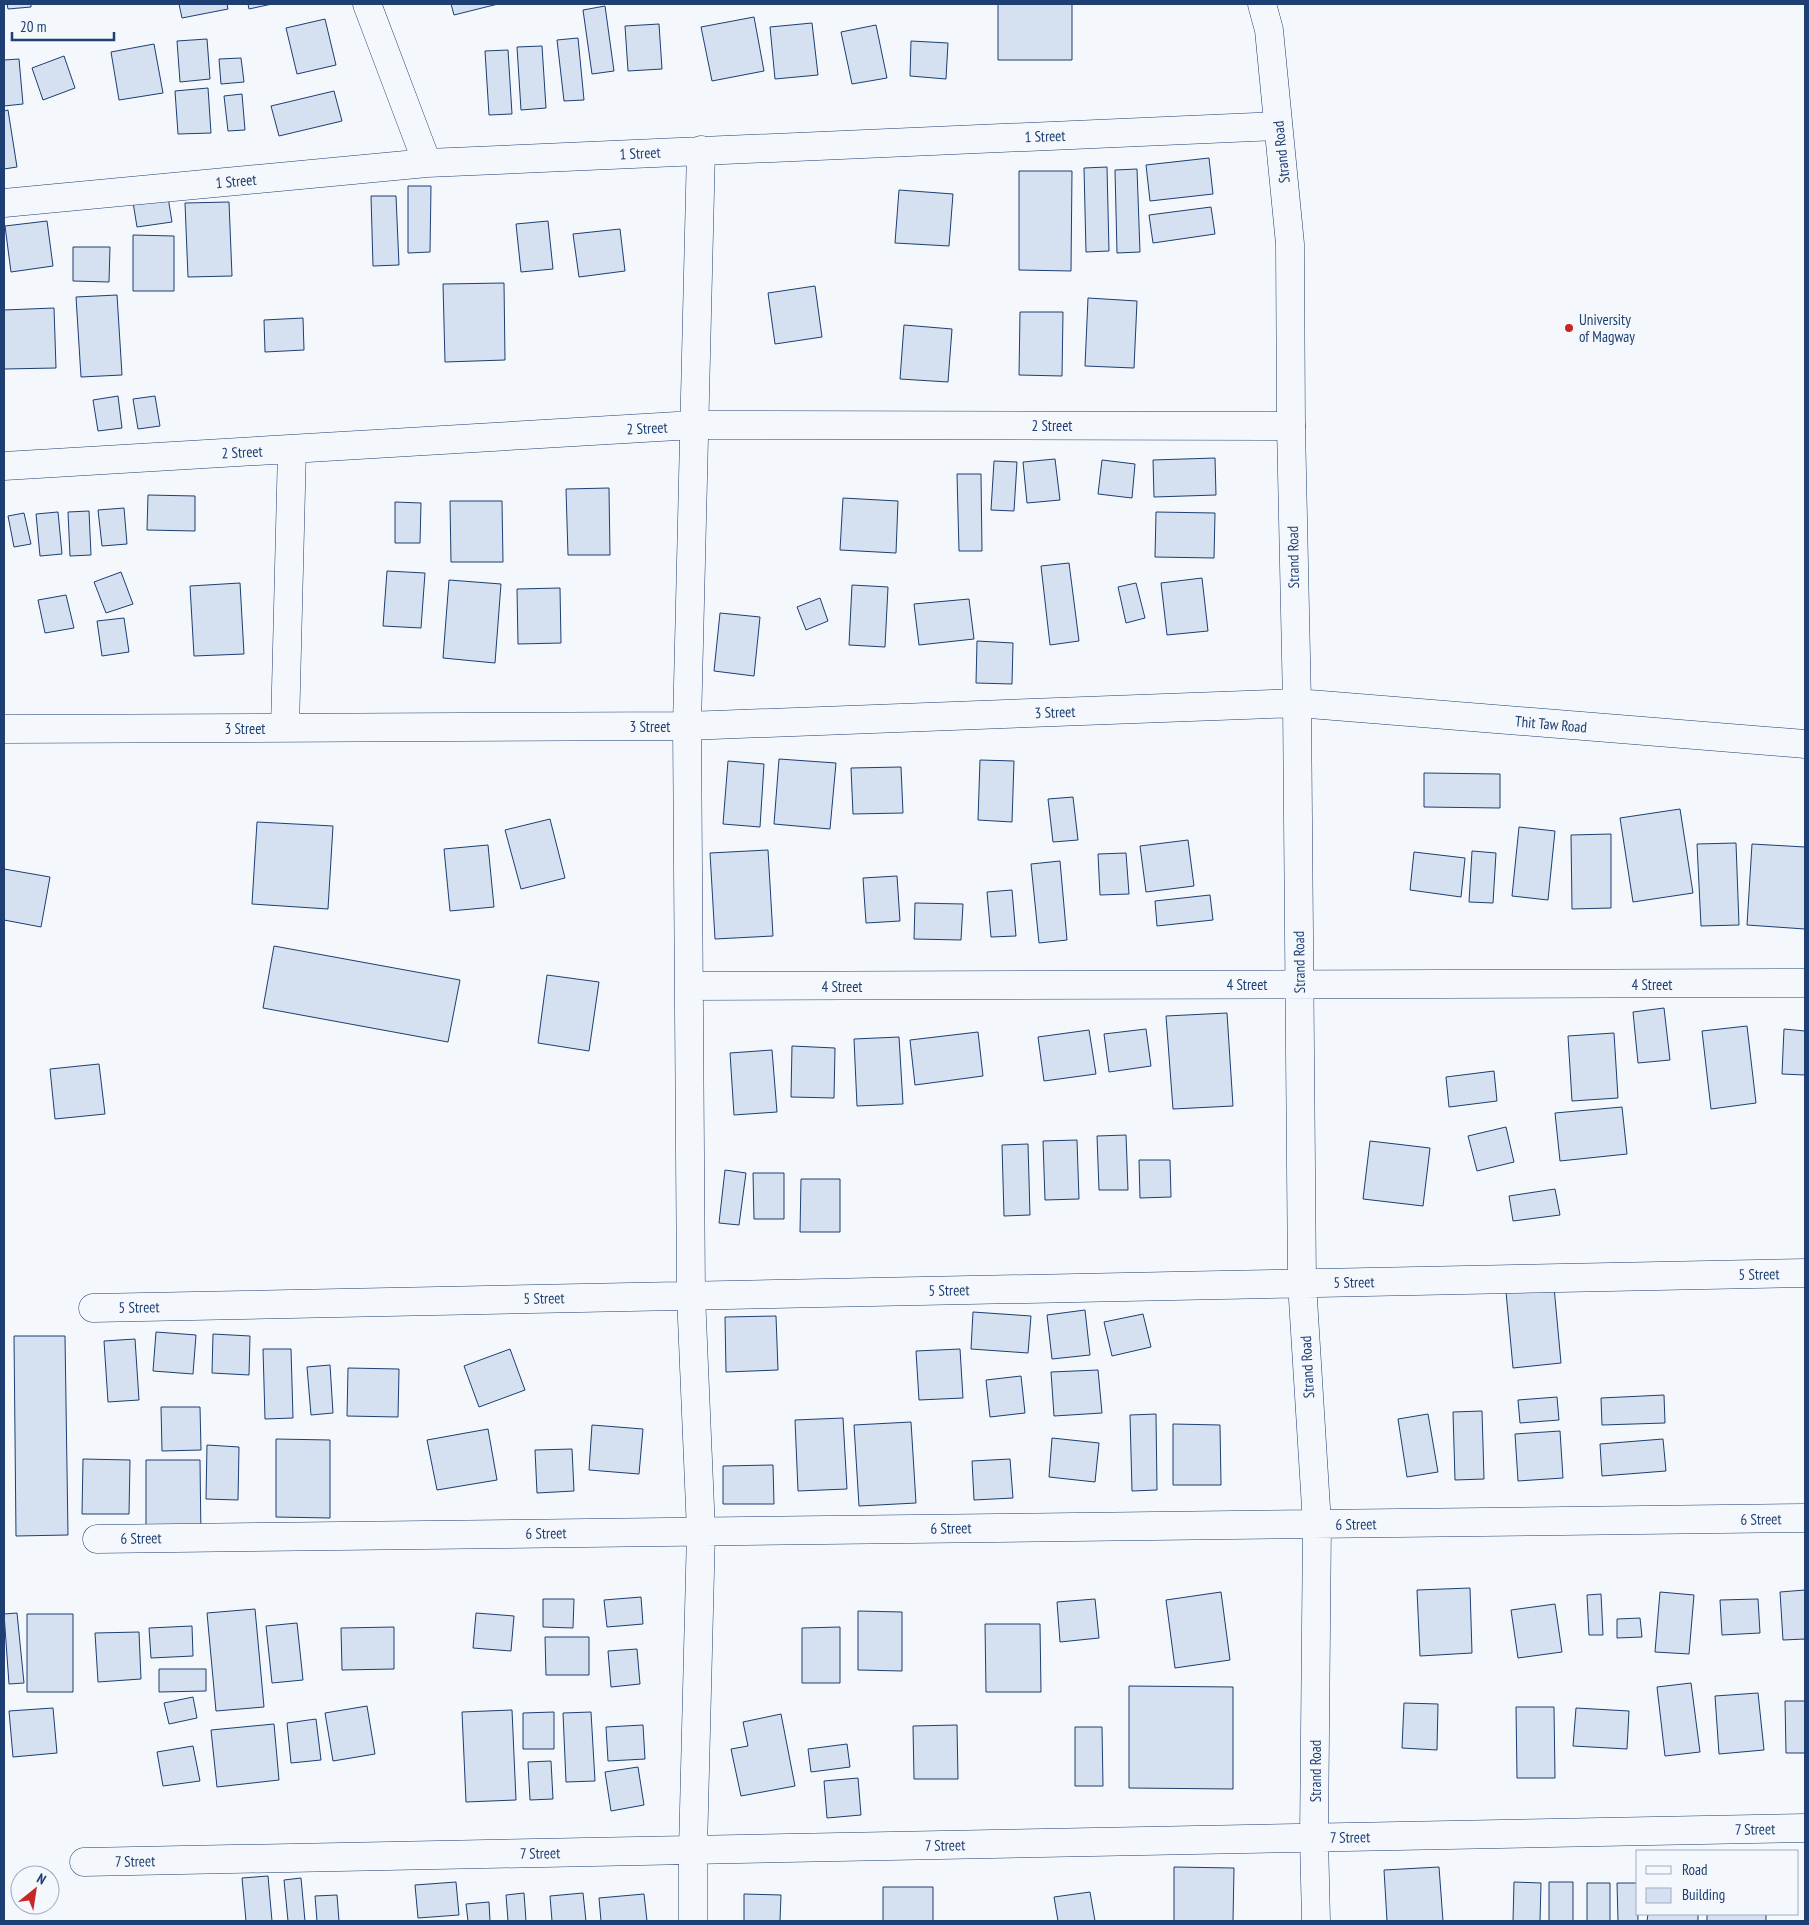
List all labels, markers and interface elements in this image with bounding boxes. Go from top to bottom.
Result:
scale bar [12,10,115,42]
text: 20 m [20,17,46,36]
street label: Strand Road [1268,120,1294,184]
street label: 1 Street [1024,126,1066,146]
street label: 1 Street [619,142,661,164]
street label: 1 Street [215,170,257,192]
place label: University of Magway [1579,310,1635,346]
marker: University of Magway [1563,322,1575,334]
street label: 2 Street [1032,416,1072,435]
street label: 2 Street [626,417,668,439]
street label: 2 Street [221,441,263,463]
street label: Strand Road [1283,526,1303,588]
street label: 3 Street [1034,702,1076,722]
street label: Thit Taw Road [1514,711,1588,737]
street label: 3 Street [630,717,670,736]
street label: 3 Street [225,719,265,738]
street label: Strand Road [1289,931,1309,993]
street label: 4 Street [1227,975,1267,994]
street label: 4 Street [1632,975,1672,994]
street label: 4 Street [822,977,862,996]
street label: 5 Street [1738,1264,1780,1284]
street label: 5 Street [1333,1272,1375,1292]
street label: 5 Street [928,1280,970,1300]
street label: 5 Street [523,1288,565,1308]
street label: 5 Street [118,1297,160,1317]
street label: Strand Road [1296,1335,1318,1399]
street label: 6 Street [1740,1509,1782,1529]
street label: 6 Street [1335,1514,1377,1534]
street label: 6 Street [930,1518,972,1538]
street label: 6 Street [525,1523,567,1543]
street label: 6 Street [120,1528,162,1548]
street label: Strand Road [1306,1740,1325,1802]
street label: 7 Street [1735,1819,1775,1839]
street label: 7 Street [1330,1827,1370,1847]
street label: 7 Street [925,1835,965,1855]
street label: 7 Street [520,1843,560,1863]
legend [1636,1850,1799,1915]
street label: 7 Street [115,1851,155,1871]
text: Road [1682,1860,1708,1879]
north arrow [10,1865,60,1915]
text: N [34,1869,49,1888]
text: Building [1682,1885,1725,1904]

